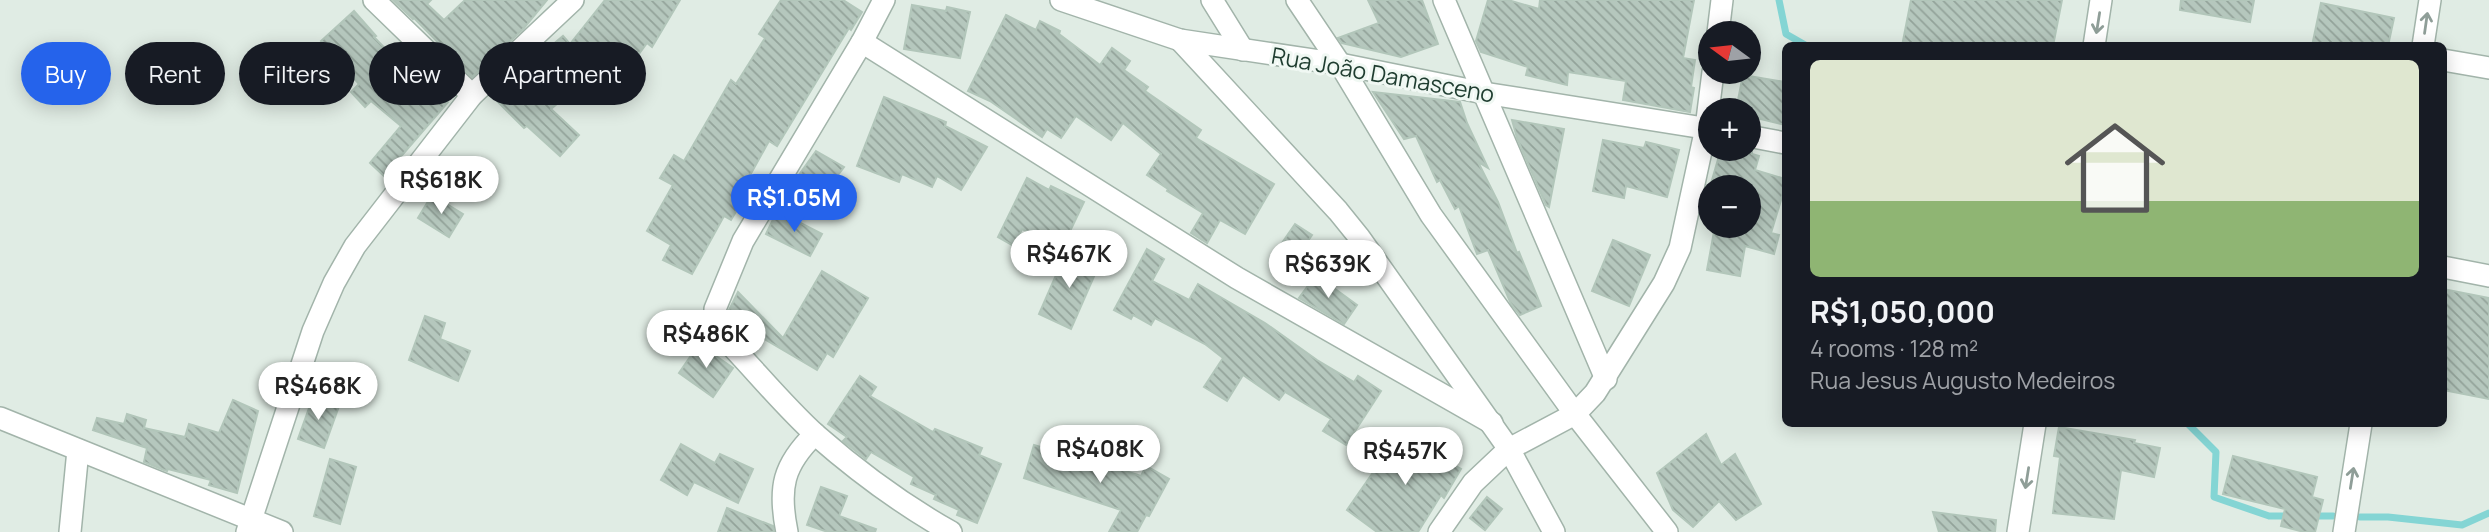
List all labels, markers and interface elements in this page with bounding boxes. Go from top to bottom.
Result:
one-way arrow [2091,11,2104,34]
one-way arrow [2420,12,2433,35]
north arrow [1698,21,1760,84]
map controls [1698,21,1761,238]
street label: Rua João Damasceno [1269,39,1497,109]
chip: Buy [21,42,111,105]
chip: Rent [125,42,225,105]
chip: Filters [239,42,355,105]
chip: New [369,42,465,105]
chip: Apartment [479,42,646,105]
button: + [1698,98,1761,161]
icon: home [2052,105,2178,231]
pin: R$618K [384,156,498,216]
text: R$618K [400,163,482,195]
pin: R$1.05M [729,174,859,234]
button: − [1698,175,1761,238]
text: R$1.05M [747,181,841,213]
pin: R$467K [1012,230,1126,290]
text: R$467K [1026,237,1112,269]
pin: R$639K [1271,240,1385,300]
text: R$639K [1285,247,1371,279]
text: R$1,050,000 [1810,291,1995,332]
pin: R$486K [649,310,763,370]
text: R$486K [663,317,749,349]
text: 4 rooms · 128 m² [1810,332,1978,364]
pin: R$468K [261,362,375,422]
text: Rua Jesus Augusto Medeiros [1810,364,2115,396]
text: R$468K [275,369,361,401]
pin: R$408K [1043,426,1157,485]
pin: R$457K [1348,428,1462,487]
text: R$408K [1056,432,1144,464]
text: R$457K [1363,434,1447,466]
one-way arrow [2020,466,2033,489]
one-way arrow [2346,467,2359,490]

